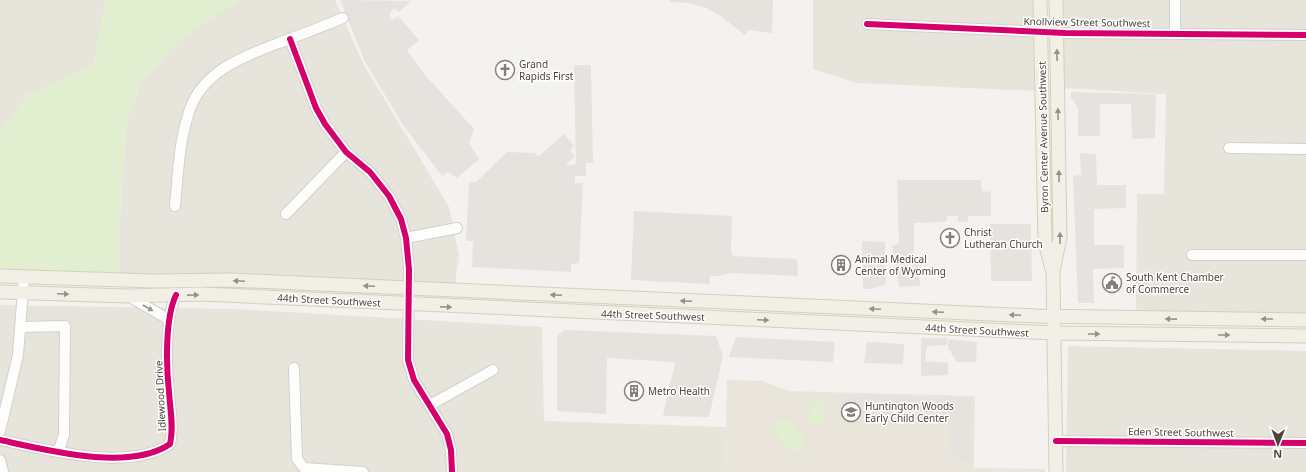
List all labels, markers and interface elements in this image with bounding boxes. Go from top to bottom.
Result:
street label: Knollview Street Southwest [1023,14,1151,30]
one-way arrow [1054,48,1060,61]
place label: Grand Rapids First [519,57,574,83]
church icon: Grand Rapids First [494,59,516,81]
street label: Byron Center Avenue Southwest [1035,61,1051,213]
one-way arrow [1055,107,1061,120]
one-way arrow [1056,169,1062,182]
place label: Christ Lutheran Church [964,225,1043,251]
church icon: Christ Lutheran Church [939,227,961,249]
one-way arrow [1057,231,1063,244]
place label: Animal Medical Center of Wyoming [855,252,946,278]
building icon: Animal Medical Center of Wyoming [830,254,852,276]
place label: South Kent Chamber of Commerce [1126,270,1224,296]
public building icon: South Kent Chamber of Commerce [1101,272,1123,294]
one-way arrow [233,277,245,284]
one-way arrow [363,282,375,289]
street label: 44th Street Southwest [277,290,382,310]
one-way arrow [57,291,70,297]
one-way arrow [550,291,562,298]
one-way arrow [187,292,200,298]
one-way arrow [680,297,692,304]
one-way arrow [440,303,452,310]
one-way arrow [142,304,154,311]
street label: 44th Street Southwest [601,306,705,324]
one-way arrow [869,306,881,313]
one-way arrow [931,309,944,315]
one-way arrow [1009,312,1021,319]
one-way arrow [1164,316,1177,322]
one-way arrow [1260,316,1273,322]
one-way arrow [757,317,770,323]
street label: 44th Street Southwest [925,320,1030,340]
one-way arrow [1088,331,1101,337]
one-way arrow [1218,332,1231,338]
street label: Idlewood Drive [151,360,169,432]
building icon: Metro Health [623,380,645,402]
place label: Metro Health [648,384,710,398]
place label: Huntington Woods Early Child Center [865,399,954,425]
school or university icon: Huntington Woods Early Child Center [840,401,862,423]
street label: Eden Street Southwest [1128,424,1235,440]
north arrow [1258,424,1298,464]
text: N [1273,447,1282,462]

